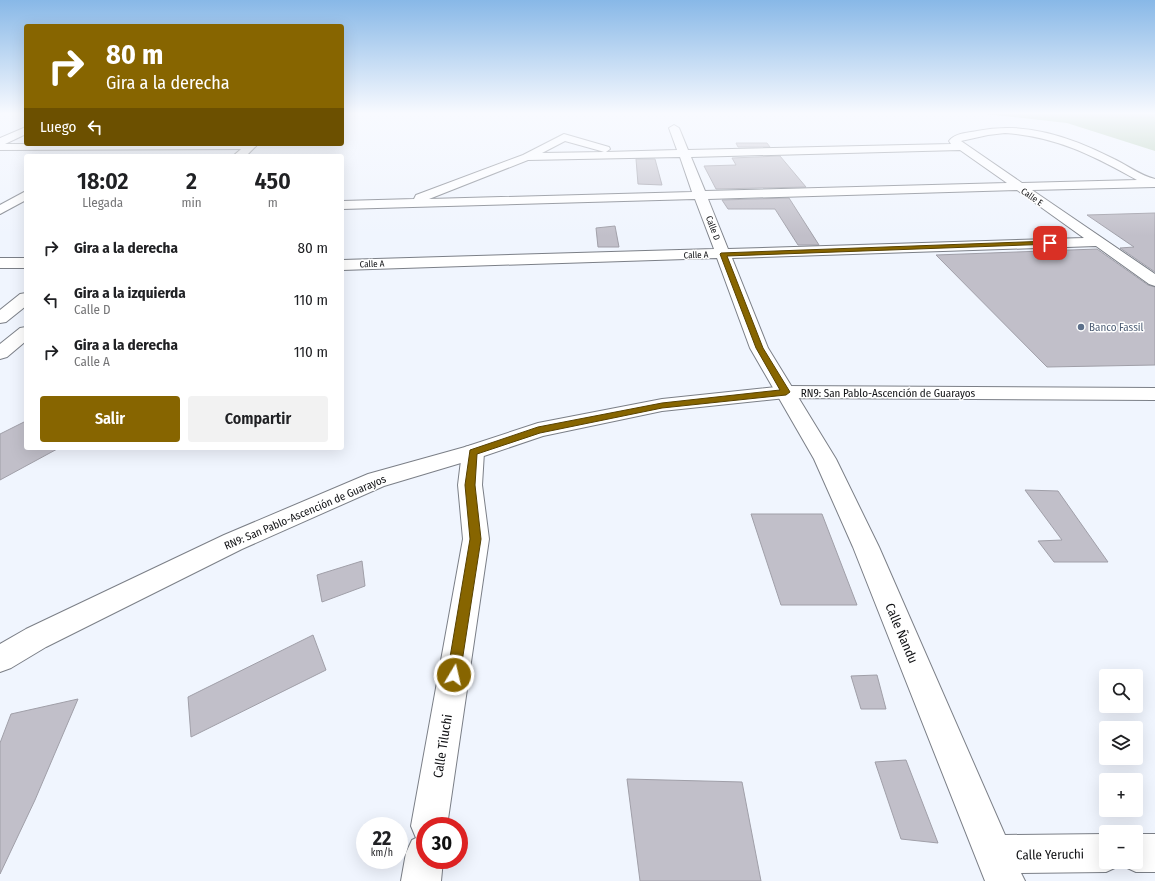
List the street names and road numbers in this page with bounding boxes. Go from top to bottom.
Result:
street label: Calle E [1019,186,1045,208]
street label: Calle D [704,214,722,242]
street label: Calle A [683,250,709,260]
street label: Calle A [359,259,385,269]
street label: RN9: San Pablo-Ascención de Guarayos [801,387,976,400]
street label: RN9: San Pablo-Ascención de Guarayos [222,472,388,553]
street label: Calle Ñandu [882,601,921,666]
street label: Calle Tiluchi [430,713,455,779]
street label: Calle Yeruchi [1016,846,1084,863]

